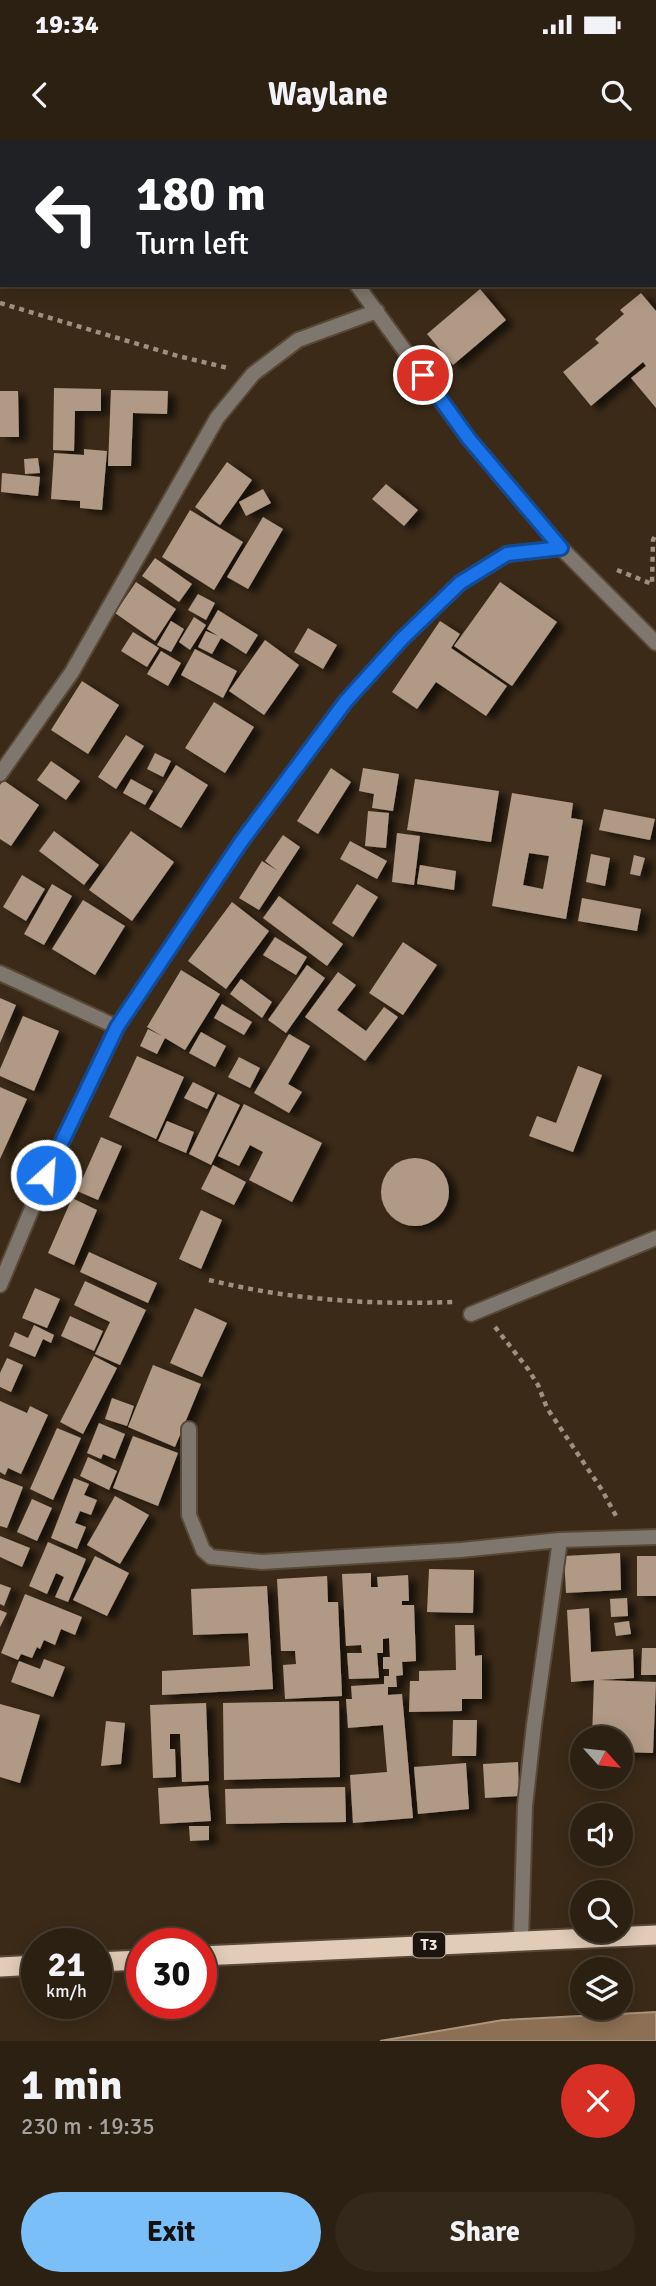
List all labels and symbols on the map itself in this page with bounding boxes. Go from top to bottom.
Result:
pin [393,345,453,405]
position arrow [9,1138,83,1212]
north arrow [570,1726,634,1788]
speed limit sign: 30 [126,1928,217,2019]
road number: T3 [413,1932,445,1957]

